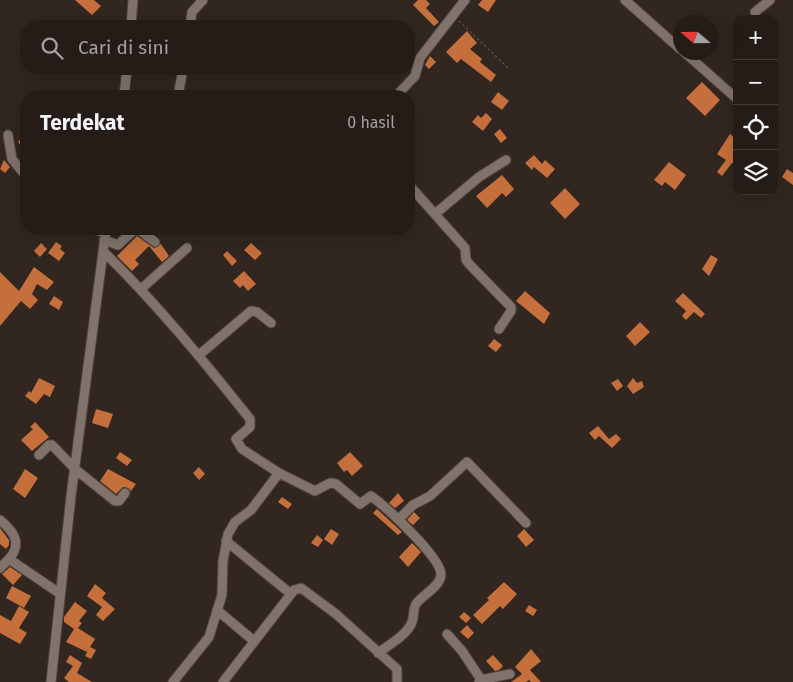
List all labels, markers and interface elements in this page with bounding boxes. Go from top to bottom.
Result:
north arrow [673,15,718,60]
map controls [733,15,778,195]
button: + [733,15,778,60]
search box [20,20,415,75]
icon: search [38,34,66,62]
text: Cari di sini [78,36,169,59]
button: − [733,60,778,105]
button: locate [733,105,778,150]
text: Terdekat [40,110,125,136]
text: 0 hasil [347,113,395,132]
button: layers [733,150,778,195]

